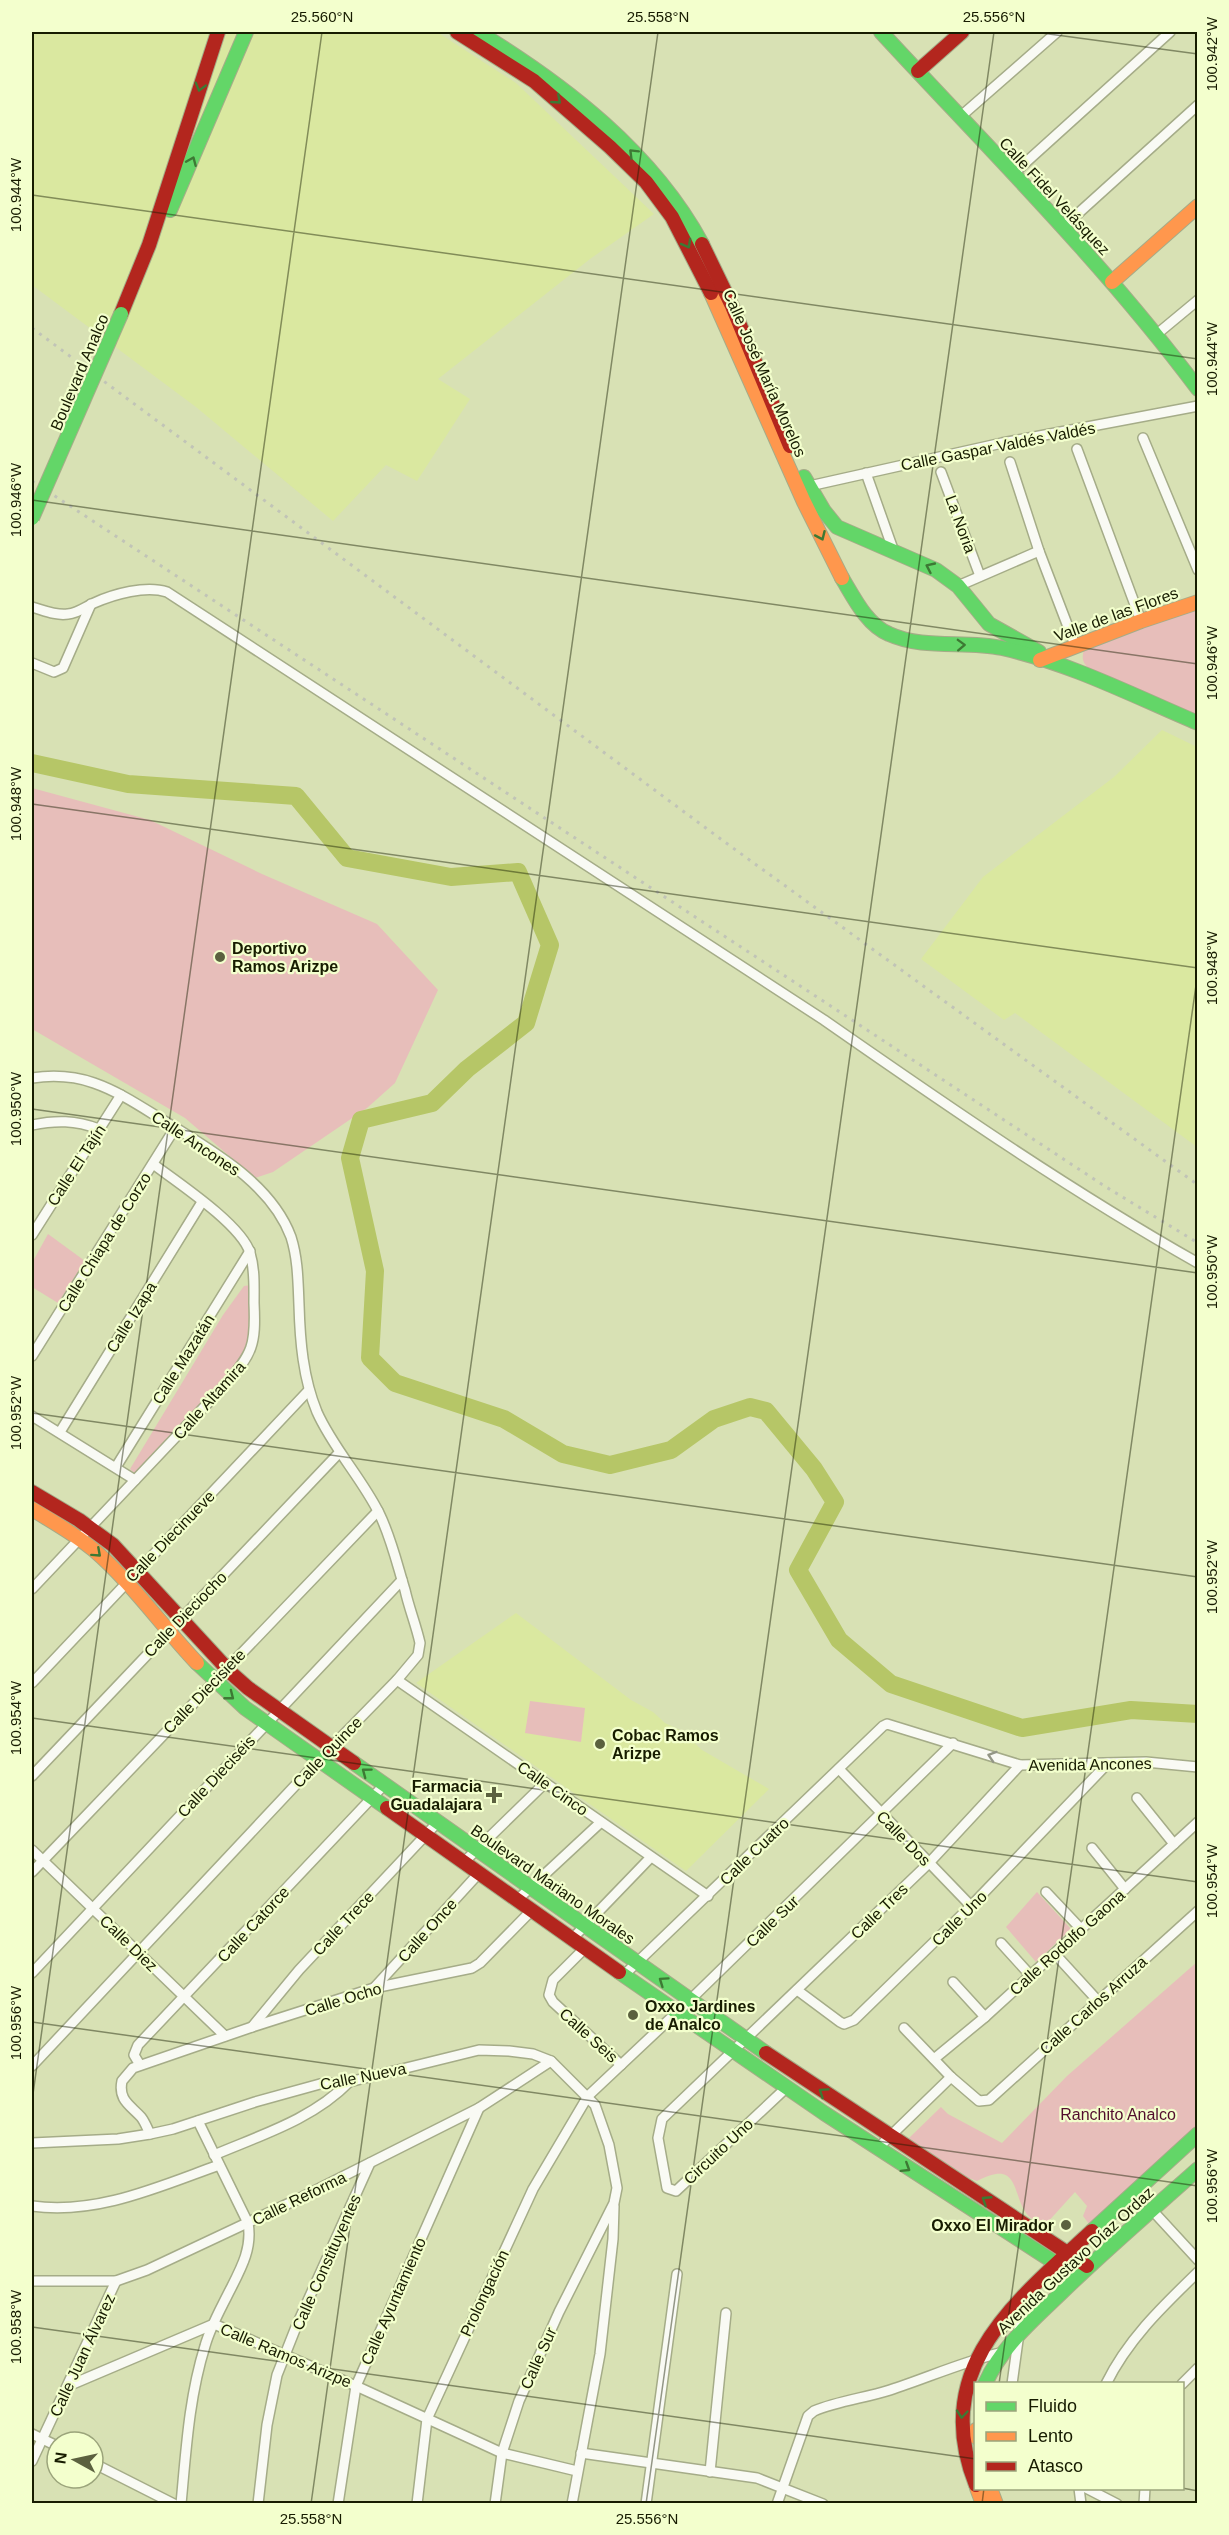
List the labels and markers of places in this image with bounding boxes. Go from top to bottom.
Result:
place label: Deportivo Ramos Arizpe [232,940,338,975]
marker: Deportivo Ramos Arizpe [213,950,227,964]
place label: Cobac Ramos Arizpe [612,1727,719,1762]
marker: Cobac Ramos Arizpe [593,1737,607,1751]
place label: Farmacia Guadalajara [390,1778,482,1813]
marker: Farmacia Guadalajara [487,1788,501,1802]
place label: Oxxo Jardines de Analco [645,1998,755,2033]
marker: Oxxo Jardines de Analco [626,2008,640,2022]
place label: Oxxo El Mirador [931,2217,1054,2234]
marker: Oxxo El Mirador [1059,2218,1073,2232]

